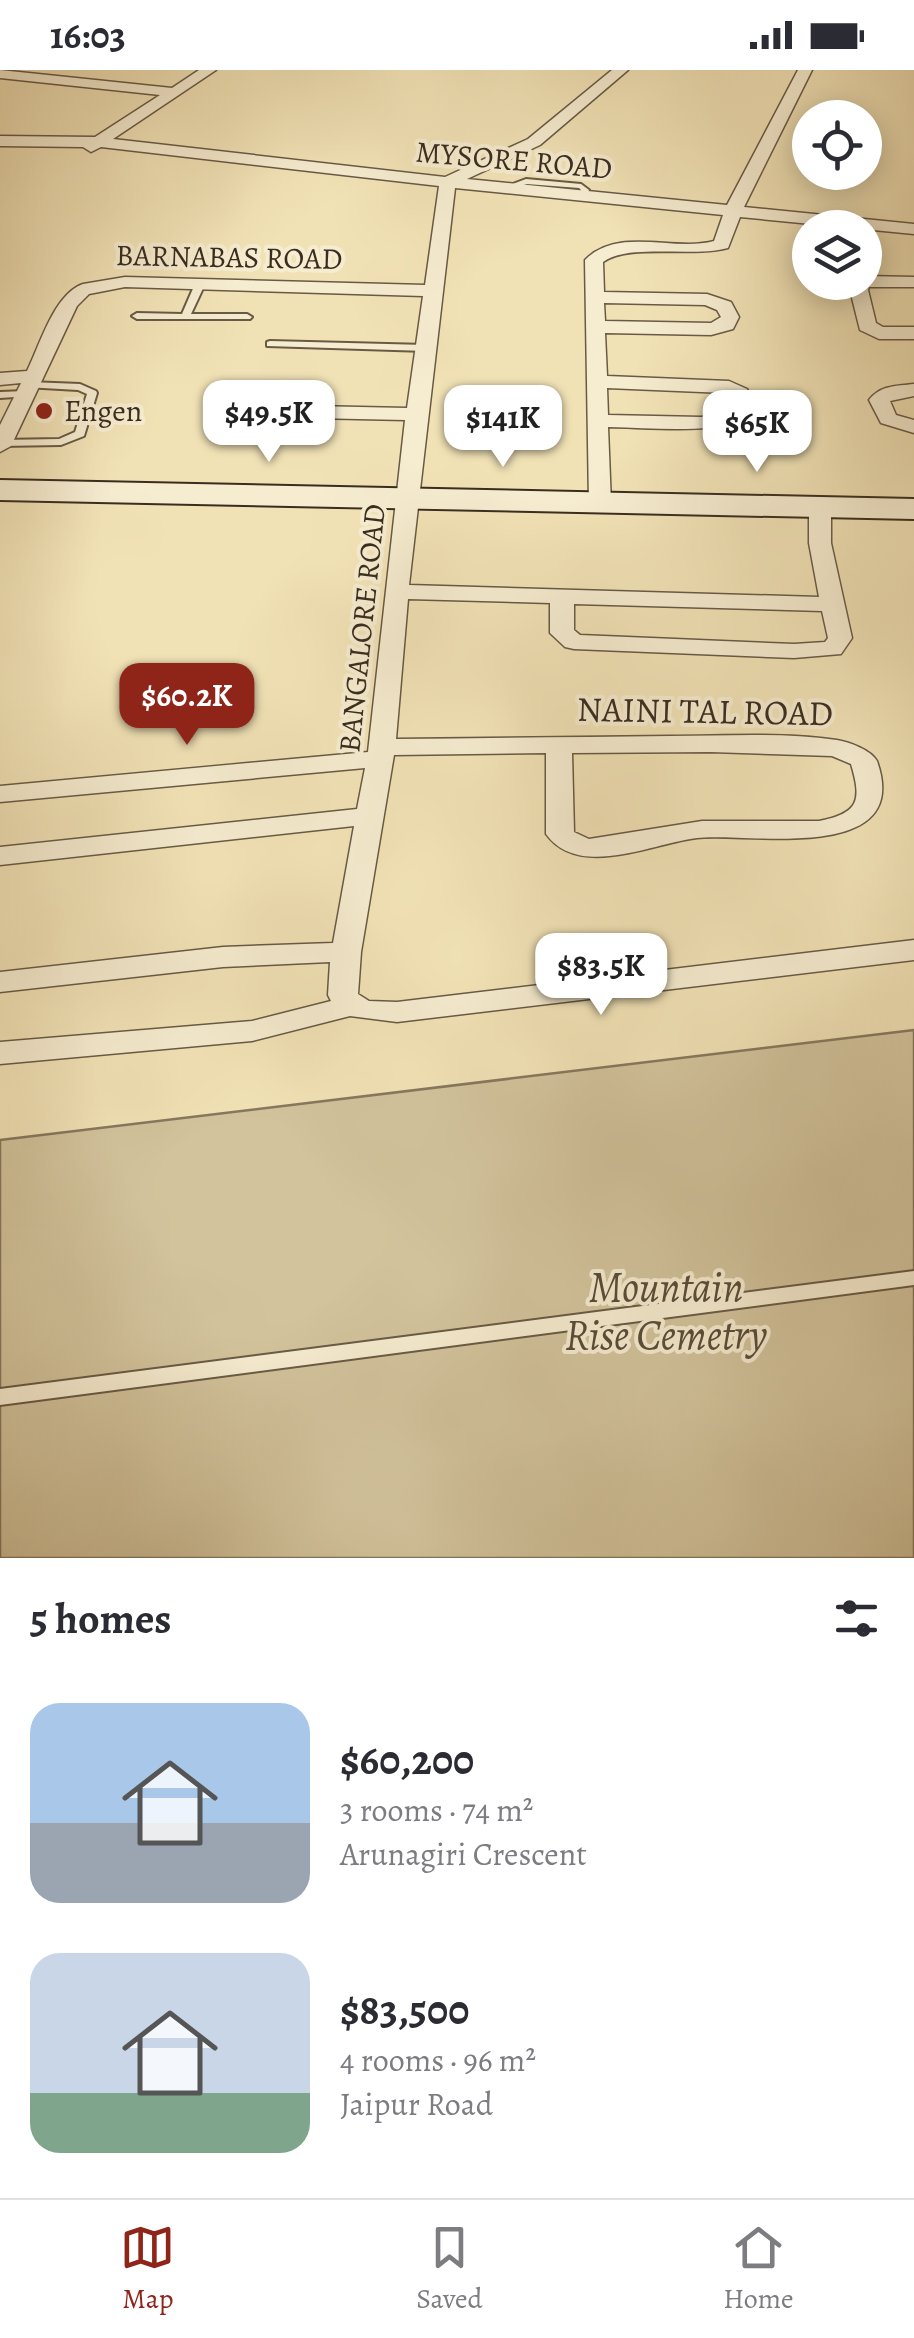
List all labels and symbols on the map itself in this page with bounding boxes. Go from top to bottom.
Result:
street label: MYSORE ROAD [414,131,614,189]
street label: BARNABAS ROAD [115,235,343,279]
pin: $49.5K [188,380,350,465]
pin: $141K [433,385,573,470]
pin: $65K [698,390,816,475]
place label: Engen [64,391,142,431]
marker: Engen [33,400,55,422]
street label: BANGALORE ROAD [329,502,395,754]
pin: $60.2K [106,663,268,748]
street label: NAINI TAL ROAD [577,685,833,737]
pin: $83.5K [520,933,682,1018]
park label: Mountain Rise Cemetry [565,1258,767,1363]

